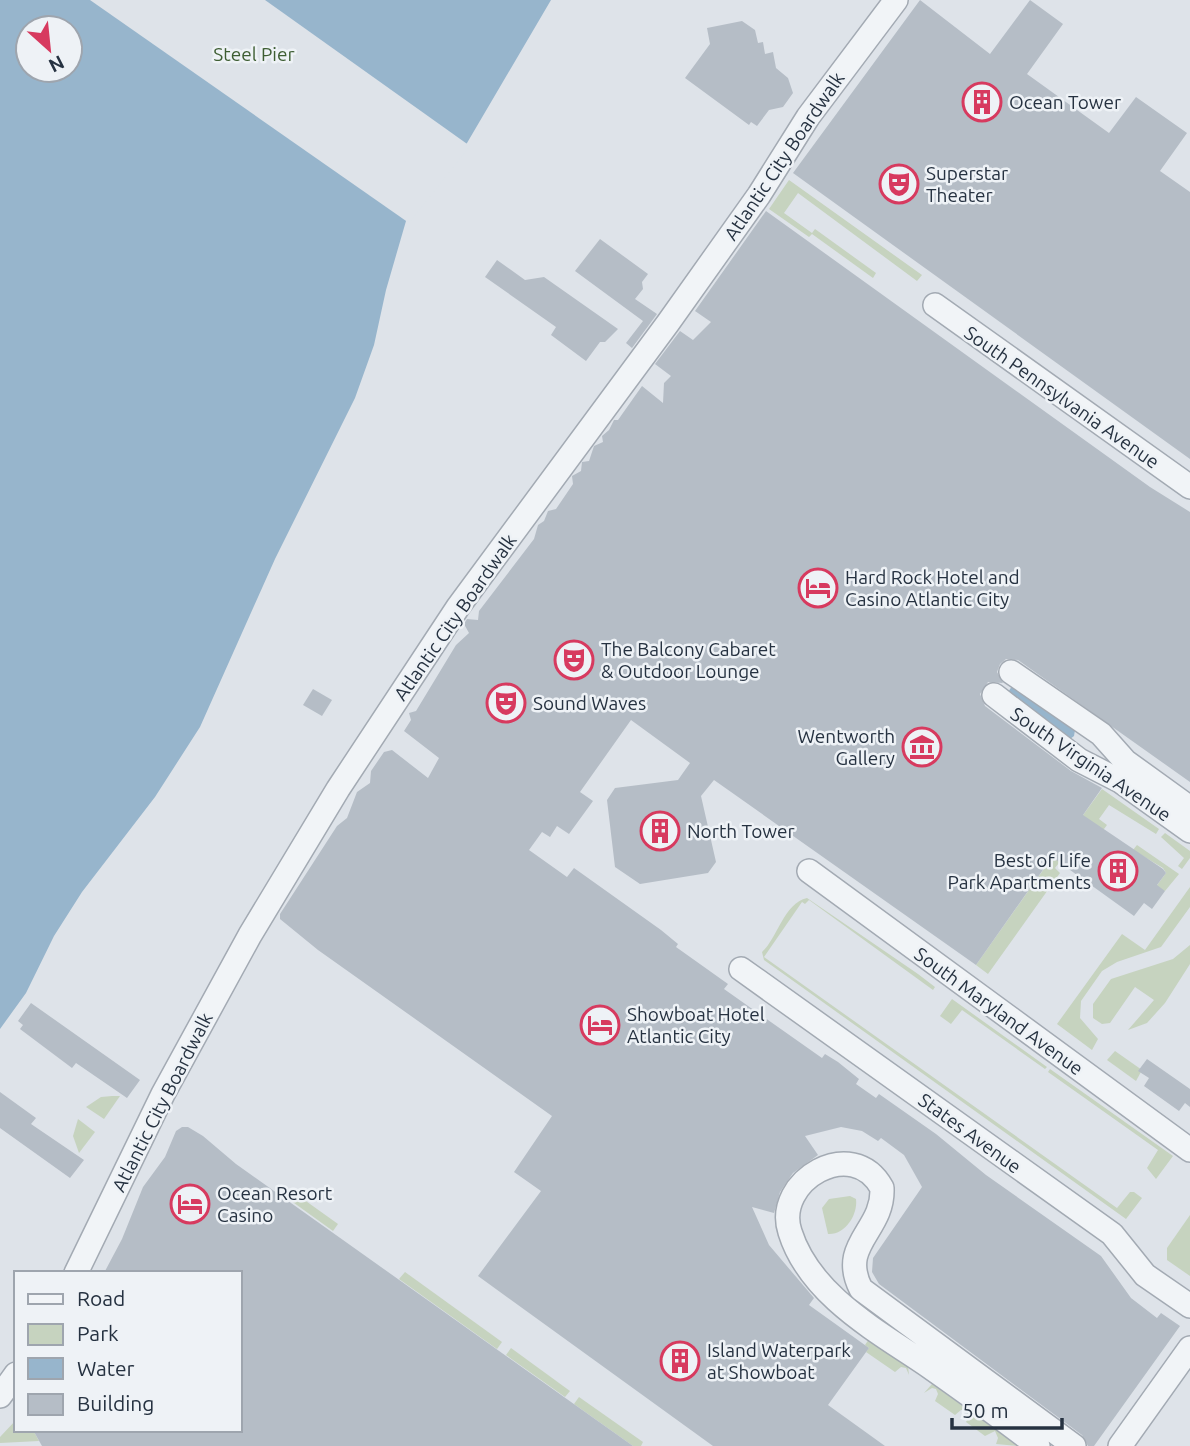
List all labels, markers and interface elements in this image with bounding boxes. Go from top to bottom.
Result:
north arrow [14,14,84,84]
park label: Steel Pier [213,43,295,65]
text: N [45,51,68,77]
street label: Atlantic City Boardwalk [719,67,849,244]
building icon: Ocean Tower [961,81,1003,123]
place label: Ocean Tower [1009,91,1121,113]
place label: Superstar Theater [926,162,1008,206]
theatre icon: Superstar Theater [878,163,920,205]
street label: South Pennsylvania Avenue [960,321,1164,473]
street label: Atlantic City Boardwalk [389,529,521,705]
place label: Hard Rock Hotel and Casino Atlantic City [845,566,1020,610]
hotel icon: Hard Rock Hotel and Casino Atlantic City [797,567,839,609]
place label: The Balcony Cabaret & Outdoor Lounge [601,638,776,682]
theatre icon: The Balcony Cabaret & Outdoor Lounge [553,639,595,681]
theatre icon: Sound Waves [485,682,527,724]
place label: Sound Waves [533,692,646,714]
street label: South Virginia Avenue [1007,702,1175,826]
place label: Wentworth Gallery [798,725,895,769]
museum icon: Wentworth Gallery [901,726,943,768]
building icon: North Tower [639,810,681,852]
place label: North Tower [687,820,795,842]
place label: Best of Life Park Apartments [948,849,1091,893]
building icon: Best of Life Park Apartments [1097,850,1139,892]
street label: South Maryland Avenue [911,943,1087,1079]
place label: Showboat Hotel Atlantic City [627,1003,765,1047]
hotel icon: Showboat Hotel Atlantic City [579,1004,621,1046]
street label: Atlantic City Boardwalk [107,1008,217,1195]
street label: States Avenue [914,1088,1026,1178]
place label: Ocean Resort Casino [217,1182,333,1226]
hotel icon: Ocean Resort Casino [169,1183,211,1225]
legend [14,1271,242,1432]
text: Road [77,1286,125,1310]
text: Park [77,1321,119,1345]
place label: Island Waterpark at Showboat [707,1339,851,1383]
building icon: Island Waterpark at Showboat [659,1340,701,1382]
text: Water [77,1356,135,1380]
scale bar [952,1386,1062,1430]
text: Building [77,1391,154,1415]
text: 50 m [962,1398,1009,1422]

